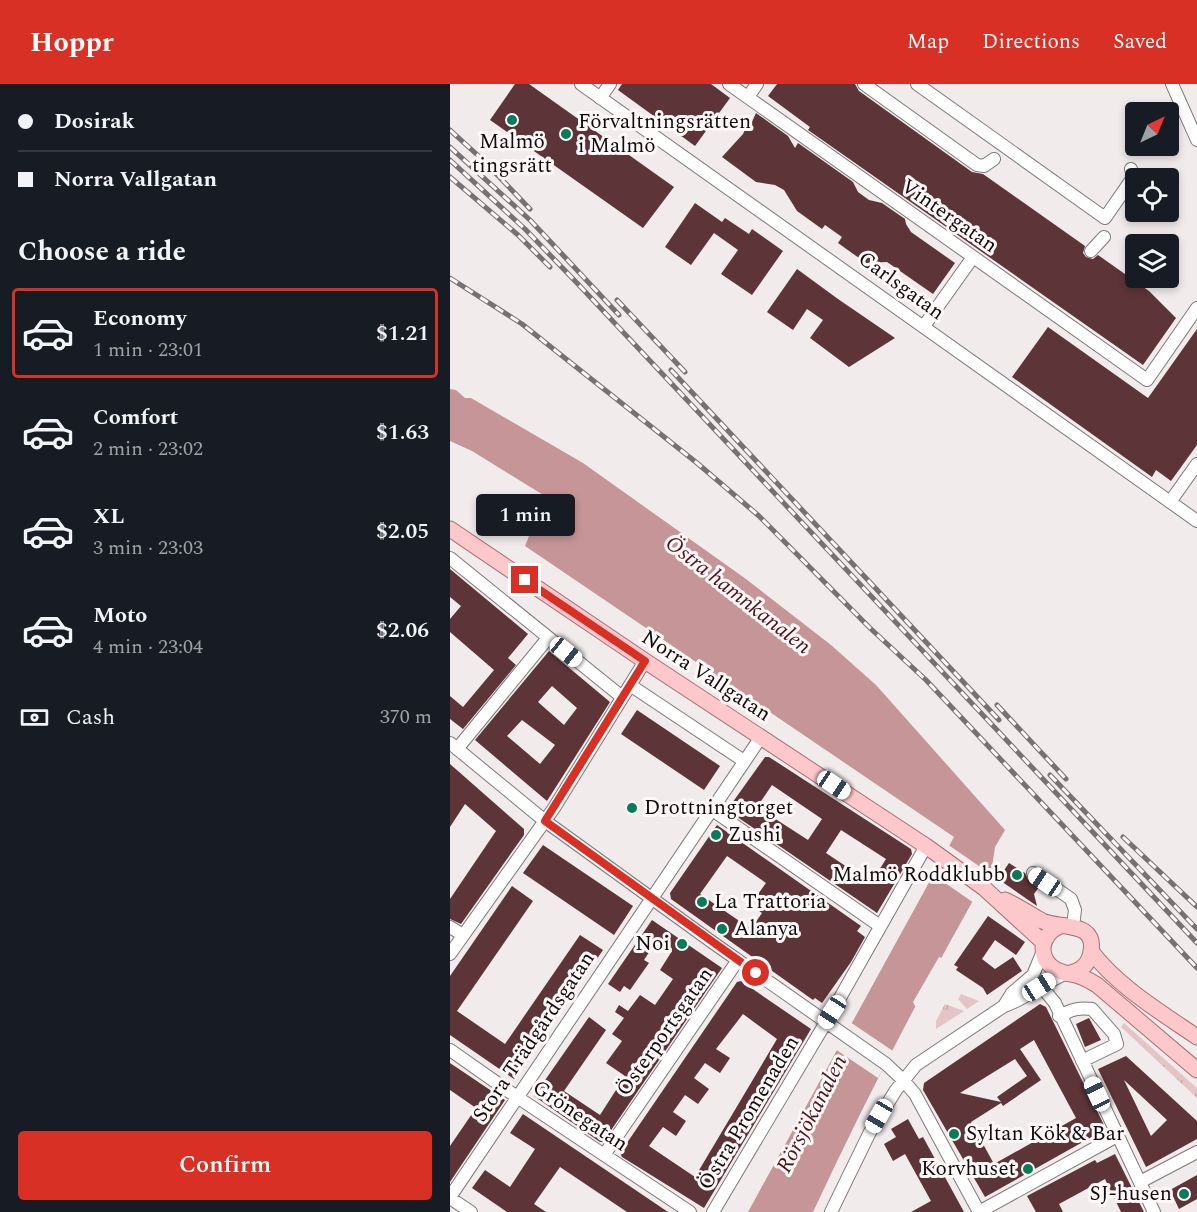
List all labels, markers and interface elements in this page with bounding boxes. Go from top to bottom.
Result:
text: Hoppr [30,21,114,64]
text: Map [907,26,949,58]
text: Directions [982,26,1080,58]
text: Saved [1113,26,1167,58]
north arrow [1125,102,1179,156]
map controls [1125,102,1179,288]
text: Dosirak [54,105,135,138]
place label: Förvaltningsrätten i Malmö [578,106,751,162]
marker: Malmö tingsrätt [505,113,519,127]
place label: Malmö tingsrätt [472,126,552,182]
marker: Förvaltningsrätten i Malmö [559,127,573,141]
text: Norra Vallgatan [54,163,217,196]
button: locate [1125,168,1179,222]
street label: Vintergatan [894,171,1004,261]
text: Choose a ride [18,231,186,273]
button: layers [1125,234,1179,288]
street label: Carlsgatan [851,244,951,328]
text: Economy [93,302,186,335]
icon: car [21,306,75,360]
text: $1.21 [376,317,429,350]
text: 1 min · 23:01 [93,335,203,365]
text: Comfort [93,401,178,434]
icon: car [21,405,75,459]
text: $1.63 [376,416,429,449]
text: 2 min · 23:02 [93,434,203,464]
callout: 1 min [476,493,574,535]
text: XL [93,500,124,533]
text: 1 min [500,500,551,530]
icon: car [21,504,75,558]
text: $2.05 [376,515,429,548]
water label: Östra hamnkanalen [658,527,818,663]
text: 3 min · 23:03 [93,533,203,563]
route end [511,566,538,593]
text: Moto [93,599,147,632]
icon: car [21,603,75,657]
text: $2.06 [376,614,429,647]
street label: Norra Vallgatan [635,622,777,730]
text: 4 min · 23:04 [93,632,203,662]
car [546,634,586,670]
icon: cash [18,701,51,734]
text: Cash [66,701,115,734]
text: 370 m [380,702,432,732]
car [814,767,854,803]
place label: Drottningtorget [644,792,793,824]
marker: Drottningtorget [625,801,639,815]
place label: Zushi [728,819,781,851]
marker: Zushi [709,828,723,842]
place label: Malmö Roddklubb [832,859,1005,891]
car [1025,864,1065,900]
marker: Malmö Roddklubb [1010,868,1024,882]
place label: La Trattoria [714,886,827,918]
marker: La Trattoria [695,895,709,909]
place label: Alanya [734,913,799,945]
marker: Alanya [715,922,729,936]
place label: Noi [635,928,670,960]
marker: Noi [675,937,689,951]
street label: Stora Trädgårdsgatan [465,945,603,1129]
route start [742,959,769,986]
street label: Österportsgatan [609,961,721,1103]
car [1019,970,1059,1004]
car [815,992,849,1032]
street label: Östra Promenaden [690,1030,808,1196]
water label: Rörsjökanalen [768,1049,856,1179]
street label: Grönegatan [526,1072,634,1160]
car [1081,1074,1113,1114]
car [862,1096,896,1136]
place label: Syltan Kök & Bar [966,1118,1124,1150]
marker: Syltan Kök & Bar [947,1127,961,1141]
button: Confirm [18,1131,432,1200]
place label: Korvhuset [921,1153,1016,1185]
marker: Korvhuset [1021,1162,1035,1176]
place label: SJ-husen [1090,1178,1172,1210]
marker: SJ-husen [1177,1187,1191,1201]

